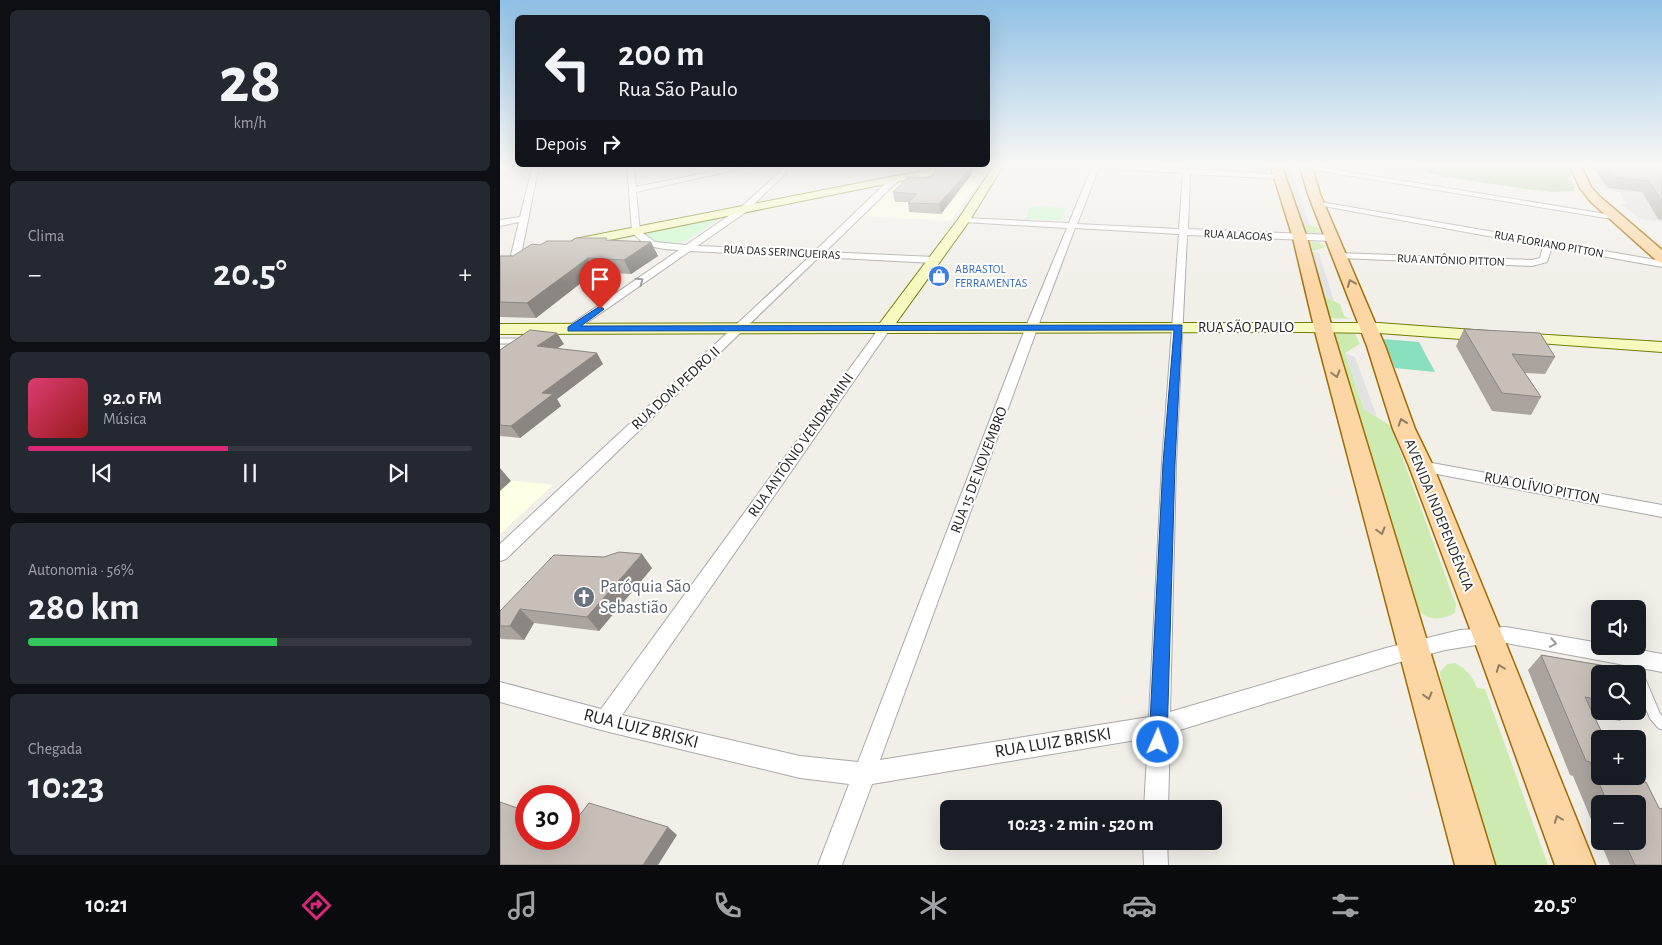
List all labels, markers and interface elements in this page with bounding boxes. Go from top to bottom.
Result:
icon: left [535,35,600,100]
text: 200 m [618,37,705,72]
text: 28 [219,49,281,114]
text: Rua São Paulo [618,78,738,100]
text: km/h [233,115,267,131]
icon: right [597,130,625,158]
text: Depois [535,135,587,154]
street label: RUA ALAGOAS [1203,227,1273,243]
text: Clima [28,228,64,244]
street label: RUA FLORIANO PITTON [1493,228,1605,260]
street label: RUA DAS SERINGUEIRAS [723,243,841,261]
street label: RUA ANTÔNIO PITTON [1397,251,1505,268]
text: 20.5° [213,255,287,293]
pin [579,258,621,309]
text: − [28,261,41,289]
text: + [459,261,472,289]
place label: ABRASTOL FERRAMENTAS [955,263,1028,289]
shop icon: ABRASTOL FERRAMENTAS [927,264,951,288]
icon: arrive [586,265,614,293]
one-way arrow [634,278,643,287]
one-way arrow [1346,279,1357,288]
street label: RUA SÃO PAULO [1198,319,1294,335]
street label: RUA DOM PEDRO II [629,343,723,433]
street label: RUA ANTÔNIO VENDRAMINI [745,370,856,520]
one-way arrow [1331,370,1341,378]
text: 92.0 FM [103,389,162,408]
street label: RUA 15 DE NOVEMBRO [948,405,1010,535]
text: Música [103,411,147,427]
one-way arrow [1397,418,1407,426]
street label: AVENIDA INDEPENDÊNCIA [1402,436,1477,594]
icon: previous [88,459,116,487]
icon: pause [236,459,264,487]
icon: next [384,459,412,487]
street label: RUA OLÍVIO PITTON [1483,467,1602,507]
one-way arrow [1375,526,1385,534]
text: Autonomia · 56% [28,562,134,578]
place label: Paróquia São Sebastião [600,578,691,617]
church icon: Paróquia São Sebastião [572,585,596,609]
text: 280 km [28,589,140,627]
map controls [1591,600,1646,850]
button: sound [1591,600,1646,655]
one-way arrow [1549,637,1557,648]
one-way arrow [1496,664,1506,672]
button: search [1591,665,1646,720]
one-way arrow [1423,691,1433,699]
street label: RUA LUIZ BRISKI [582,706,700,752]
position arrow [1131,715,1183,767]
street label: RUA LUIZ BRISKI [993,725,1113,761]
button: + [1591,730,1646,785]
text: Chegada [28,741,83,757]
text: 10:23 [28,768,104,806]
speed limit sign: 30 [515,785,580,850]
button: − [1591,795,1646,850]
text: 10:23 · 2 min · 520 m [1008,815,1154,834]
one-way arrow [1554,816,1564,824]
icon: directions [299,888,334,923]
icon: music [505,888,540,923]
icon: phone [710,888,745,923]
icon: climate [916,888,951,923]
icon: car [1122,888,1157,923]
icon: filters [1328,888,1363,923]
text: 10:21 [85,894,128,916]
text: 20.5° [1534,894,1576,916]

